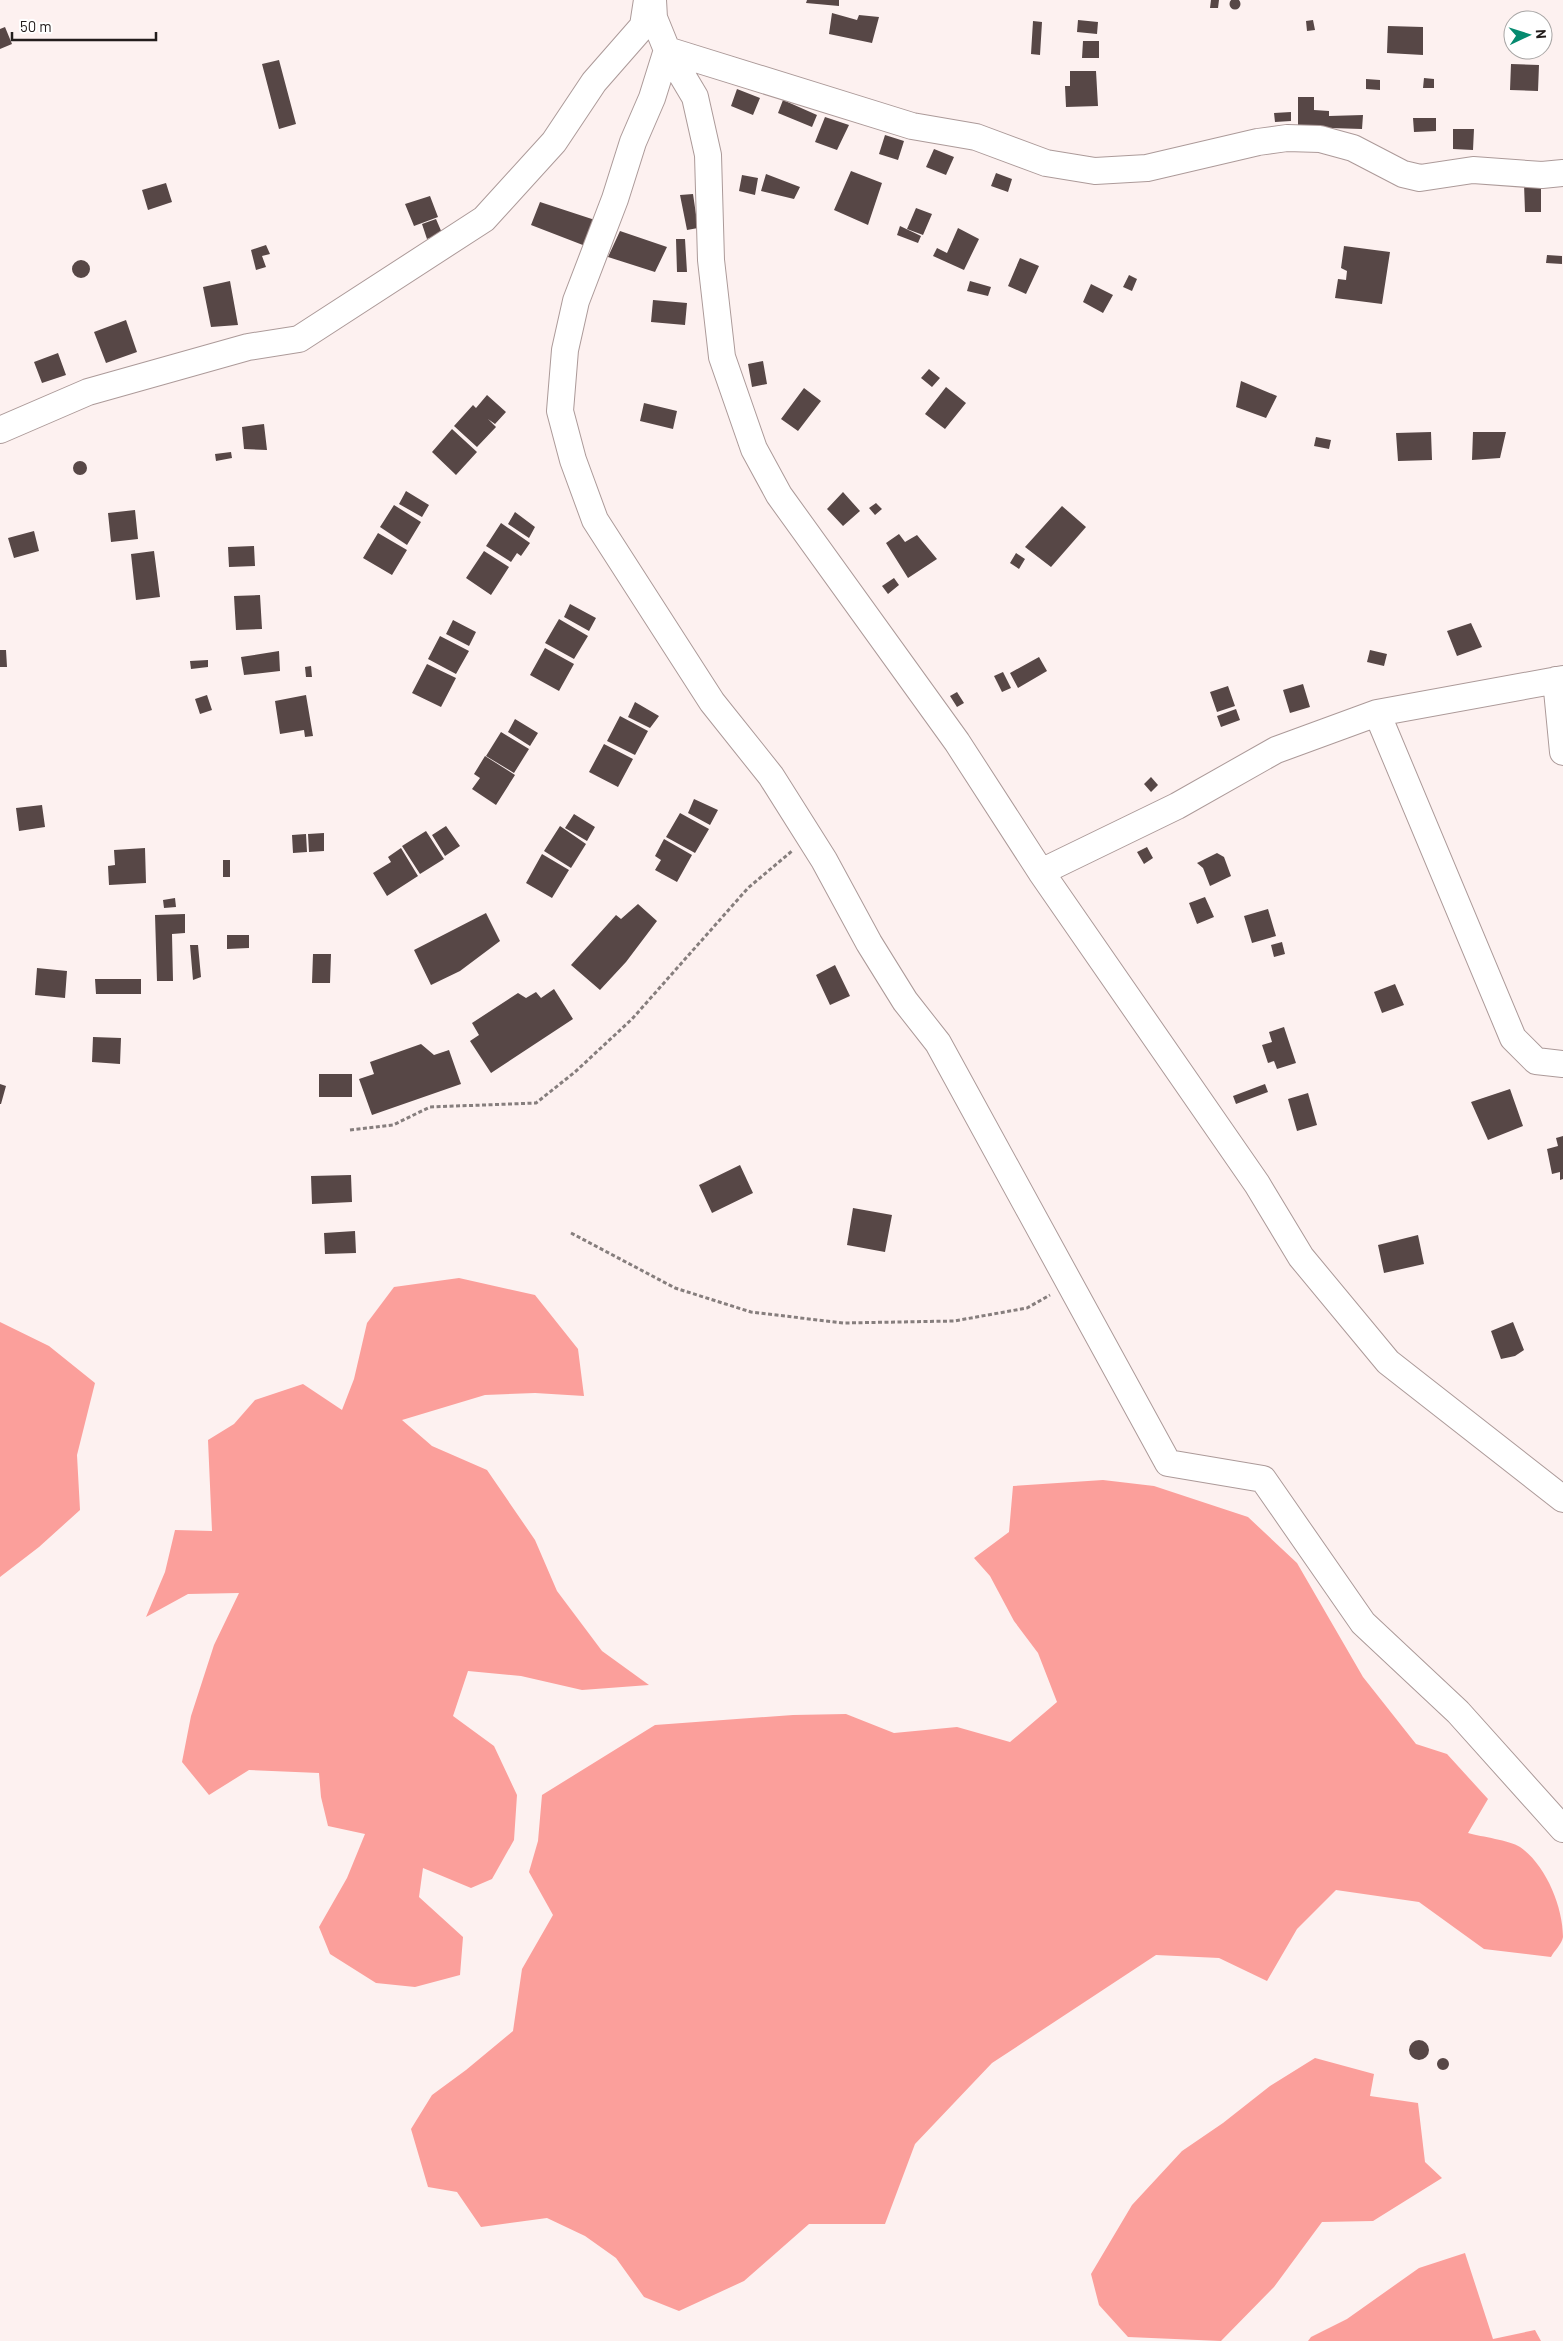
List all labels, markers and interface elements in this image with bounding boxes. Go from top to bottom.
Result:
scale bar [12,10,156,42]
north arrow [1503,10,1553,60]
text: 50 m [20,17,52,35]
text: N [1533,29,1550,39]

